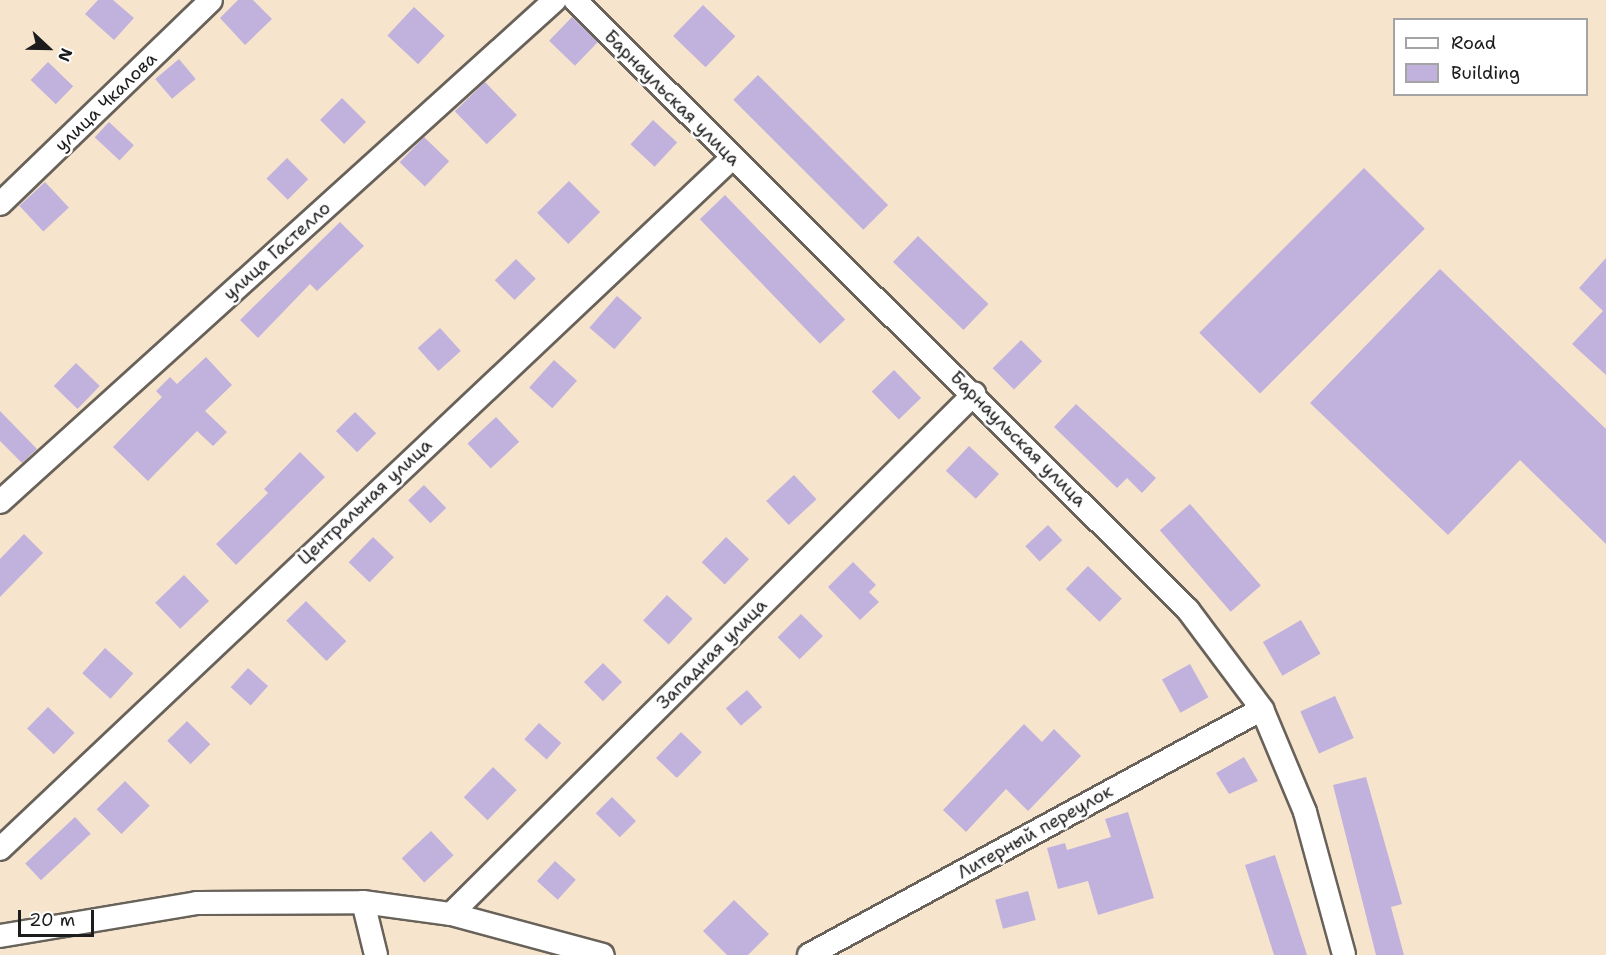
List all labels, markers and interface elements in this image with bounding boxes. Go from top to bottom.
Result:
north arrow [18,18,78,78]
legend [1393,18,1588,96]
street label: Барнаульская улица [600,26,744,170]
text: Road [1451,31,1496,55]
text: N [53,45,77,65]
street label: улица Чкалова [51,48,161,156]
text: Building [1451,61,1520,85]
street label: улица Гастелло [219,197,335,305]
street label: Барнаульская улица [946,367,1090,511]
street label: Центральная улица [294,434,436,570]
street label: Западная улица [652,594,772,714]
street label: Литерный переулок [954,780,1116,884]
scale bar [21,898,98,936]
text: 20 m [29,908,75,932]

